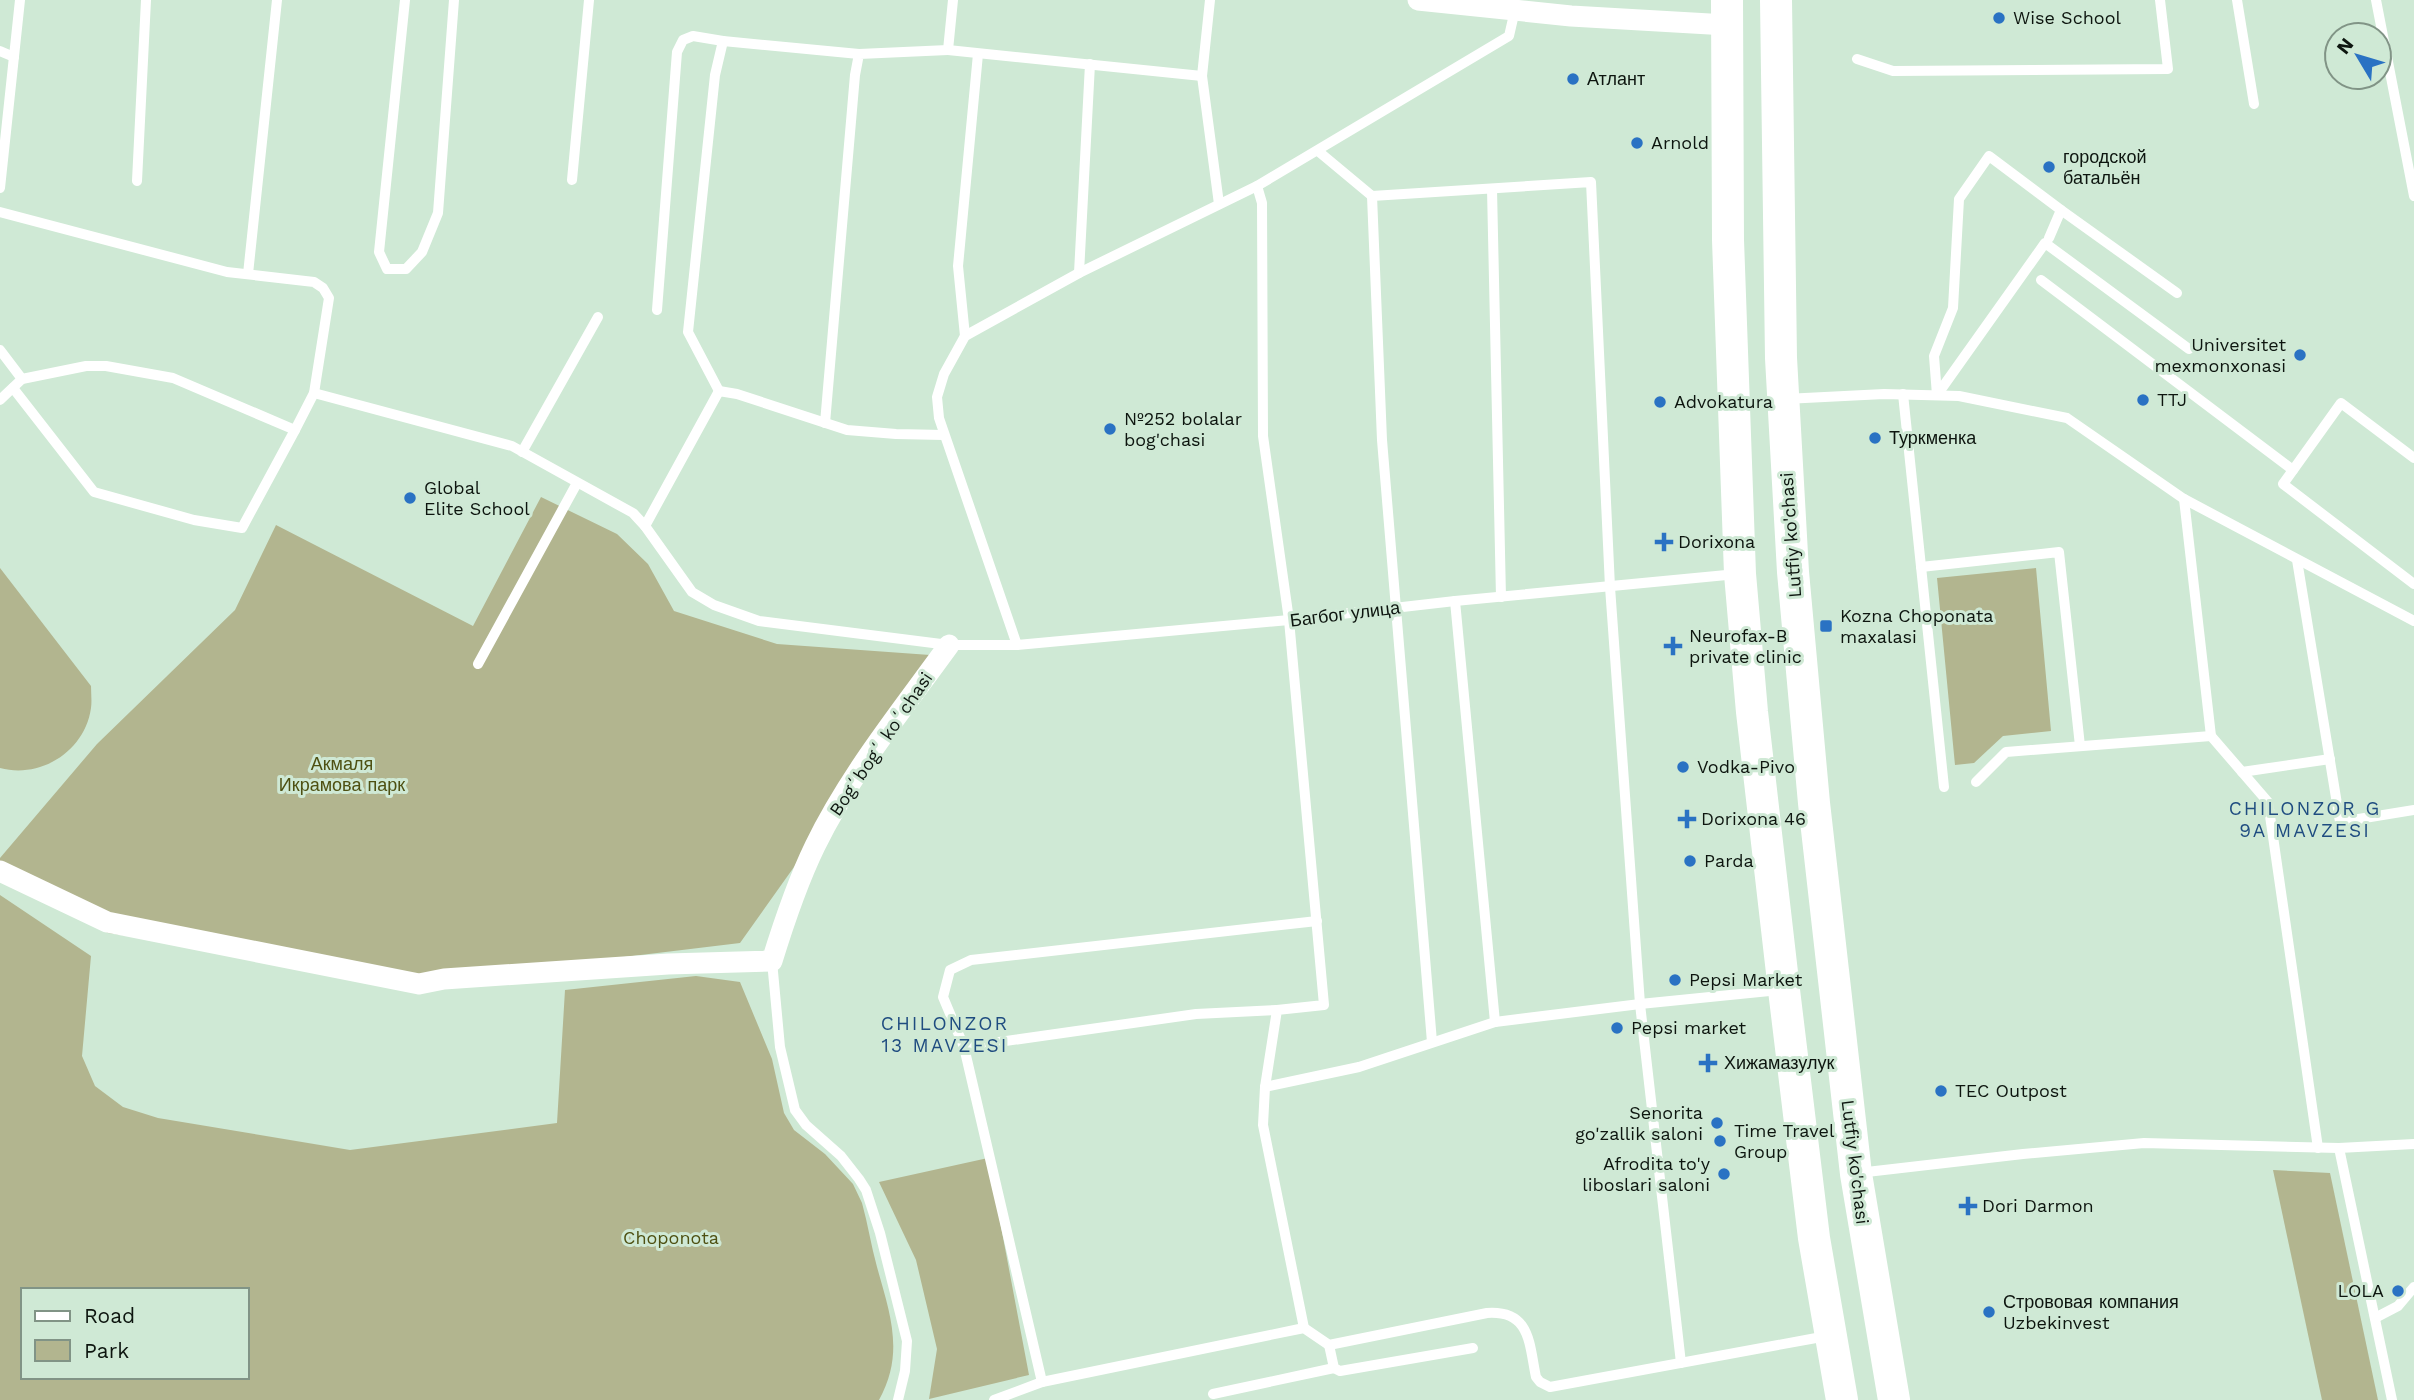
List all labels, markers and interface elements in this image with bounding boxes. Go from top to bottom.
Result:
place label: Wise School [2013,7,2121,28]
marker: Wise School [1991,10,2007,26]
north arrow [2323,21,2393,91]
text: N [2332,33,2358,58]
place label: Атлант [1587,68,1645,89]
marker: Атлант [1565,71,1581,87]
place label: Arnold [1651,132,1709,153]
marker: Arnold [1629,135,1645,151]
place label: городской батальён [2063,146,2146,188]
marker: городской батальён [2041,159,2057,175]
place label: Universitet mexmonxonasi [2154,334,2286,376]
marker: Universitet mexmonxonasi [2292,347,2308,363]
place label: TTJ [2157,389,2187,410]
place label: Advokatura [1674,391,1773,412]
marker: TTJ [2135,392,2151,408]
marker: Advokatura [1652,394,1668,410]
place label: №252 bolalar bog'chasi [1124,408,1242,450]
marker: №252 bolalar bog'chasi [1102,421,1118,437]
place label: Туркменка [1889,427,1977,448]
marker: Туркменка [1867,430,1883,446]
street label: Lutfiy ko'chasi [1776,472,1805,598]
place label: Global Elite School [424,477,530,519]
marker: Global Elite School [402,490,418,506]
place label: Dorixona [1678,531,1755,552]
marker: Dorixona [1656,534,1672,550]
street label: Багбог улица [1289,596,1402,631]
place label: Kozna Choponata maxalasi [1840,605,1993,647]
marker: Kozna Choponata maxalasi [1818,618,1834,634]
place label: Neurofax-B private clinic [1689,625,1802,667]
marker: Neurofax-B private clinic [1663,636,1683,656]
street label: Bogʻbogʻ koʻchasi [825,668,936,820]
park label: Акмаля Икрамова парк [279,753,405,795]
place label: Vodka-Pivo [1697,756,1795,777]
marker: Vodka-Pivo [1675,759,1691,775]
district label: CHILONZOR G 9A MAVZESI [2229,797,2381,842]
place label: Dorixona 46 [1701,808,1806,829]
marker: Dorixona 46 [1679,811,1695,827]
place label: Parda [1704,850,1754,871]
marker: Parda [1682,853,1698,869]
place label: Pepsi Market [1689,969,1803,990]
marker: Pepsi Market [1667,972,1683,988]
district label: CHILONZOR 13 MAVZESI [881,1012,1009,1057]
place label: Pepsi market [1631,1017,1747,1038]
marker: Pepsi market [1609,1020,1625,1036]
place label: Хижамазулук [1724,1052,1834,1073]
marker: Хижамазулук [1698,1053,1718,1073]
place label: TEC Outpost [1955,1080,2067,1101]
marker: TEC Outpost [1933,1083,1949,1099]
street label: Lutfiy ko'chasi [1837,1098,1874,1226]
place label: Senorita go'zallik saloni [1575,1102,1703,1144]
marker: Senorita go'zallik saloni [1709,1115,1725,1131]
place label: Time Travel Group [1734,1120,1835,1162]
marker: Time Travel Group [1712,1133,1728,1149]
place label: Afrodita to'y liboslari saloni [1582,1153,1711,1195]
marker: Afrodita to'y liboslari saloni [1716,1166,1732,1182]
place label: Dori Darmon [1982,1195,2094,1216]
marker: Dori Darmon [1960,1198,1976,1214]
park label: Choponota [623,1227,719,1248]
place label: LOLA [2338,1280,2384,1301]
marker: LOLA [2390,1283,2406,1299]
legend [21,1288,248,1379]
place label: Стрововая компания Uzbekinvest [2003,1291,2179,1333]
text: Road [84,1303,135,1328]
marker: Стрововая компания Uzbekinvest [1981,1304,1997,1320]
text: Park [84,1338,129,1363]

